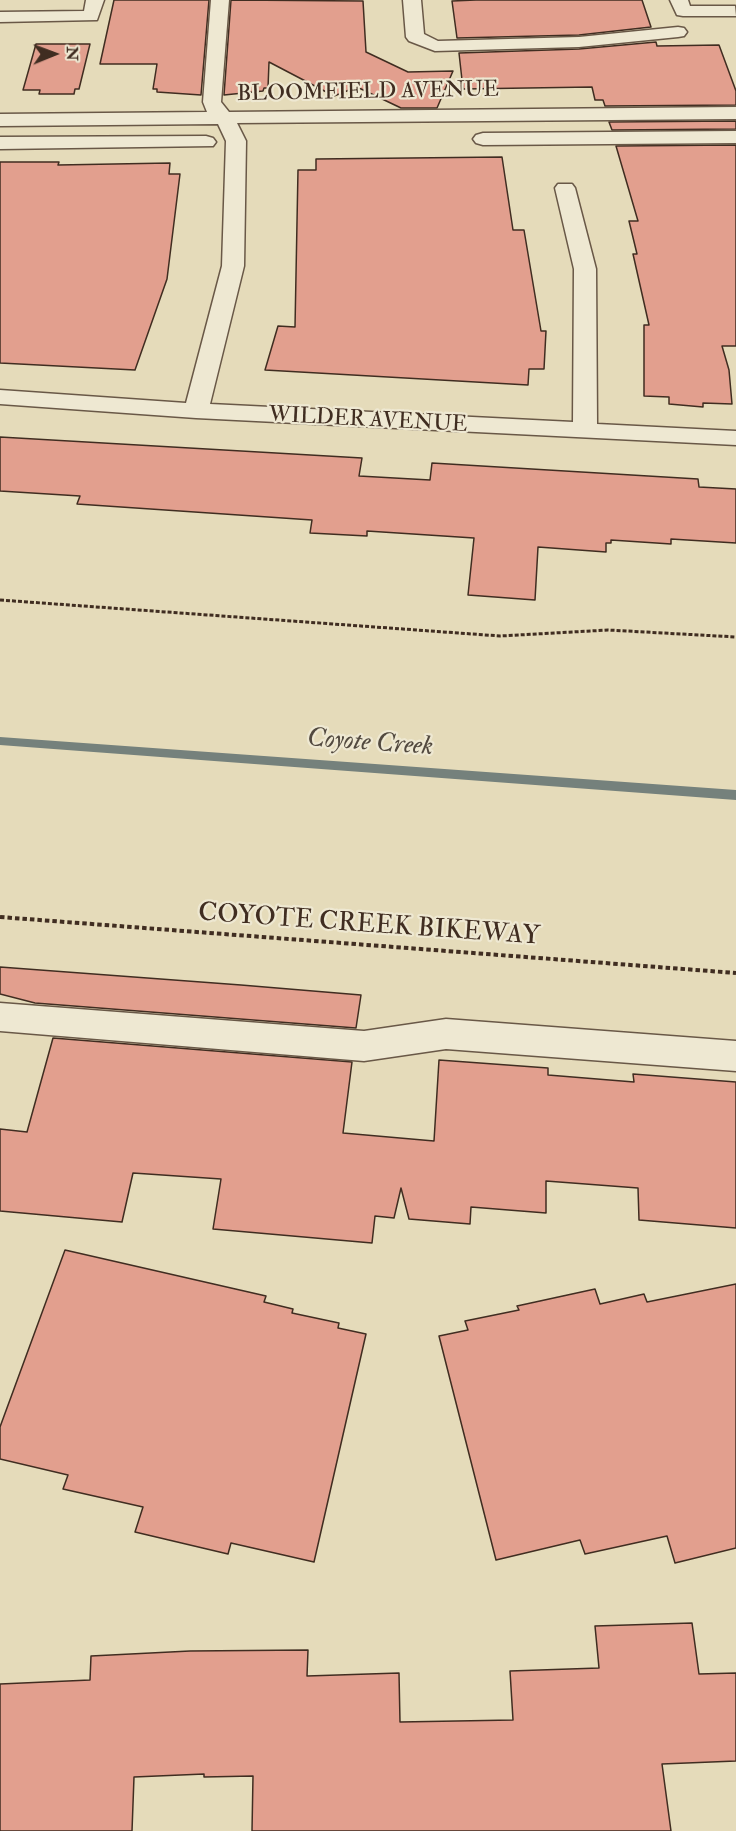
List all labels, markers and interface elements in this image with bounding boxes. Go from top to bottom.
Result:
north arrow [24,24,84,84]
text: N [62,46,82,61]
street label: BLOOMFIELD AVENUE [237,78,499,108]
street label: WILDER AVENUE [268,403,468,439]
water label: Coyote Creek [306,723,434,765]
street label: COYOTE CREEK BIKEWAY [197,898,541,954]

